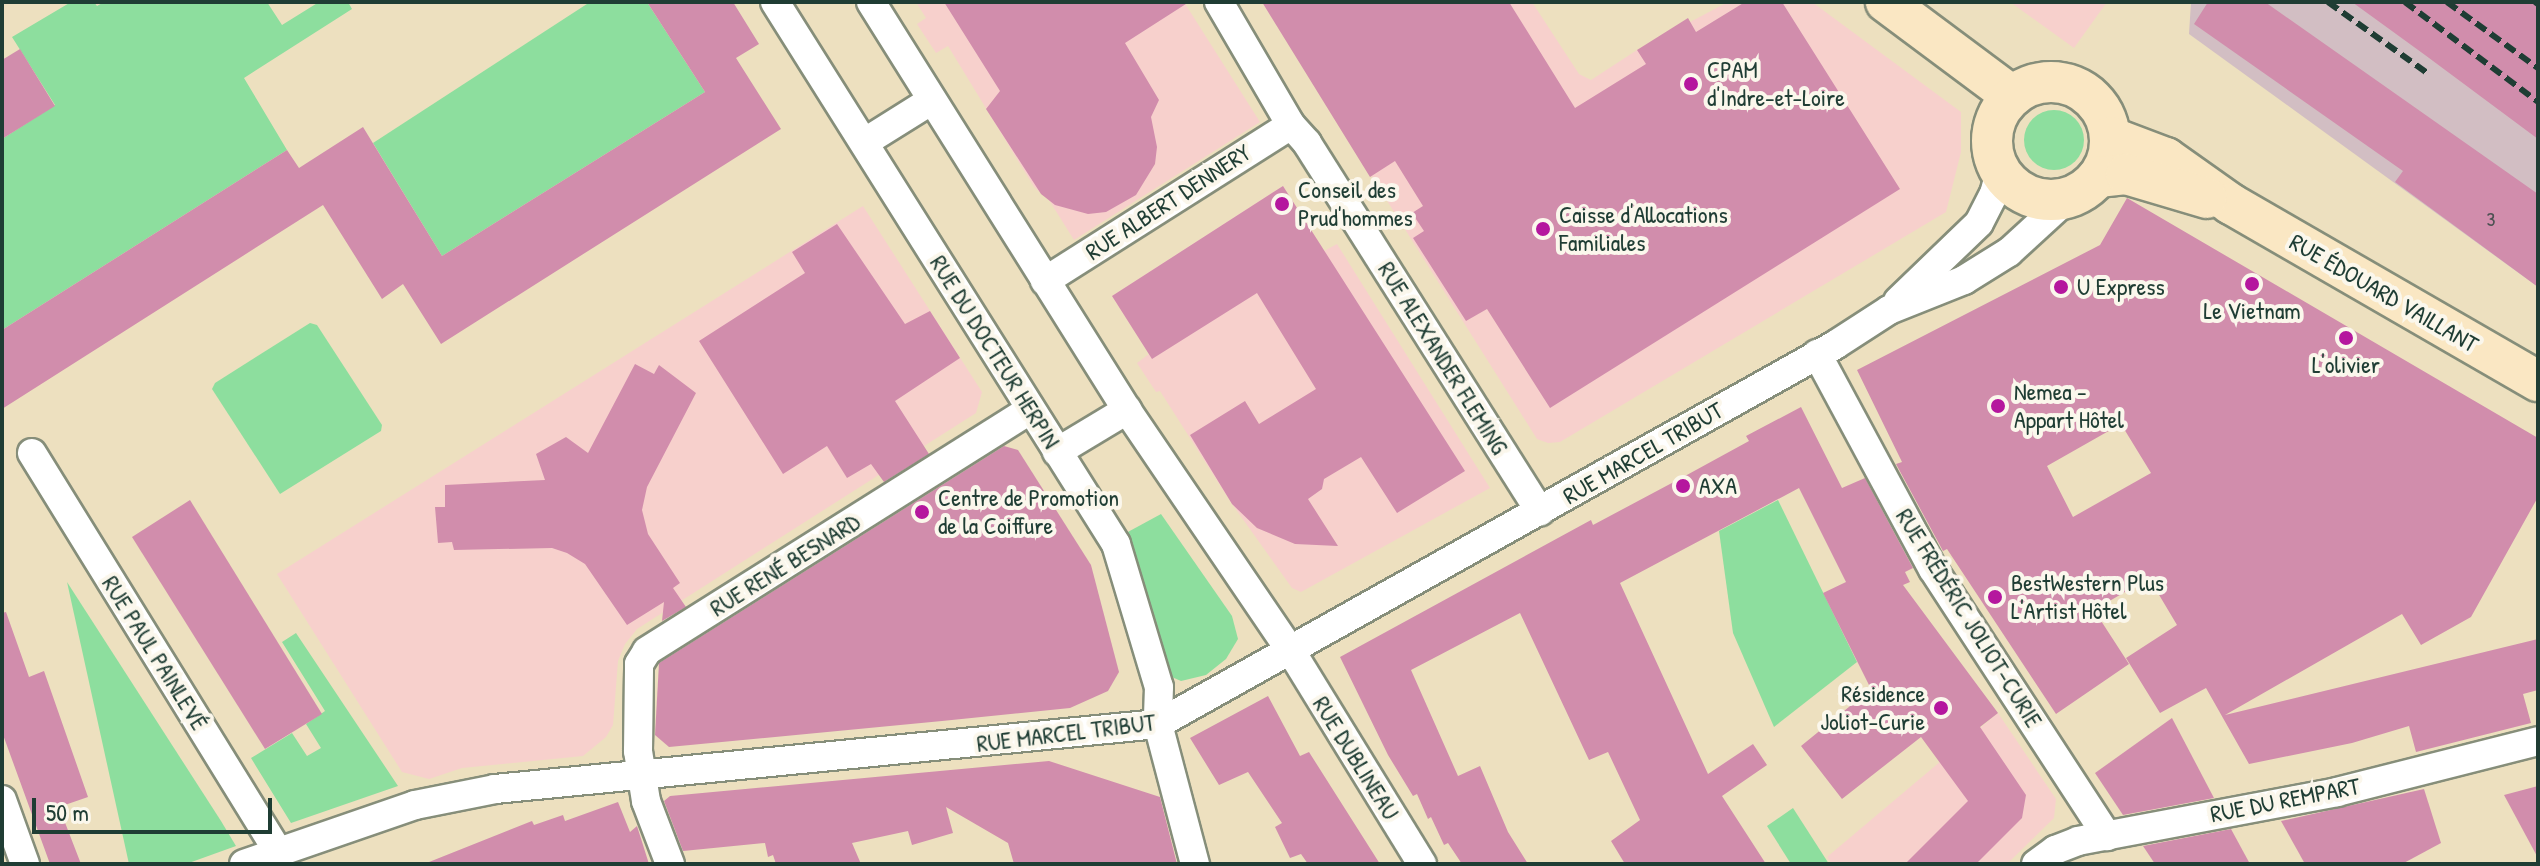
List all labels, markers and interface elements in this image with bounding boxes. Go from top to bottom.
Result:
place label: CPAM d'Indre-et-Loire [1707,56,1845,112]
marker: CPAM d'Indre-et-Loire [1682,75,1700,93]
street label: RUE ALBERT DENNERY [1080,138,1256,266]
place label: Conseil des Prud'hommes [1298,176,1413,232]
marker: Conseil des Prud'hommes [1273,195,1291,213]
place label: Caisse d'Allocations Familiales [1559,201,1728,257]
house number: 3 [2487,206,2495,230]
marker: Caisse d'Allocations Familiales [1534,220,1552,238]
street label: RUE ÉDOUARD VAILLANT [2285,227,2483,359]
street label: RUE DU DOCTEUR HERPIN [924,250,1066,454]
street label: RUE ALEXANDER FLEMING [1372,256,1514,460]
place label: U Express [2077,273,2165,301]
marker: Le Vietnam [2243,275,2261,293]
marker: U Express [2052,278,2070,296]
place label: Le Vietnam [2203,297,2301,325]
marker: L'olivier [2337,329,2355,347]
place label: L'olivier [2312,351,2380,379]
place label: Nemea - Appart Hôtel [2014,378,2124,434]
street label: RUE MARCEL TRIBUT [1558,396,1728,510]
marker: Nemea - Appart Hôtel [1989,397,2007,415]
place label: AXA [1699,472,1737,500]
marker: AXA [1674,477,1692,495]
place label: Centre de Promotion de la Coiffure [938,484,1119,540]
marker: Centre de Promotion de la Coiffure [913,503,931,521]
street label: RUE FRÉDÉRIC JOLIOT-CURIE [1890,503,2048,733]
street label: RUE RENÉ BESNARD [705,507,865,623]
place label: BestWestern Plus L'Artist Hôtel [2011,569,2164,625]
street label: RUE PAUL PAINLEVÉ [96,571,214,735]
marker: BestWestern Plus L'Artist Hôtel [1986,588,2004,606]
place label: Résidence Joliot-Curie [1820,680,1925,736]
street label: RUE DUBLINEAU [1307,691,1405,825]
marker: Résidence Joliot-Curie [1932,699,1950,717]
street label: RUE MARCEL TRIBUT [975,708,1157,758]
street label: RUE DU REMPART [2208,771,2362,829]
scale bar [36,782,276,832]
text: 50 m [46,796,89,828]

